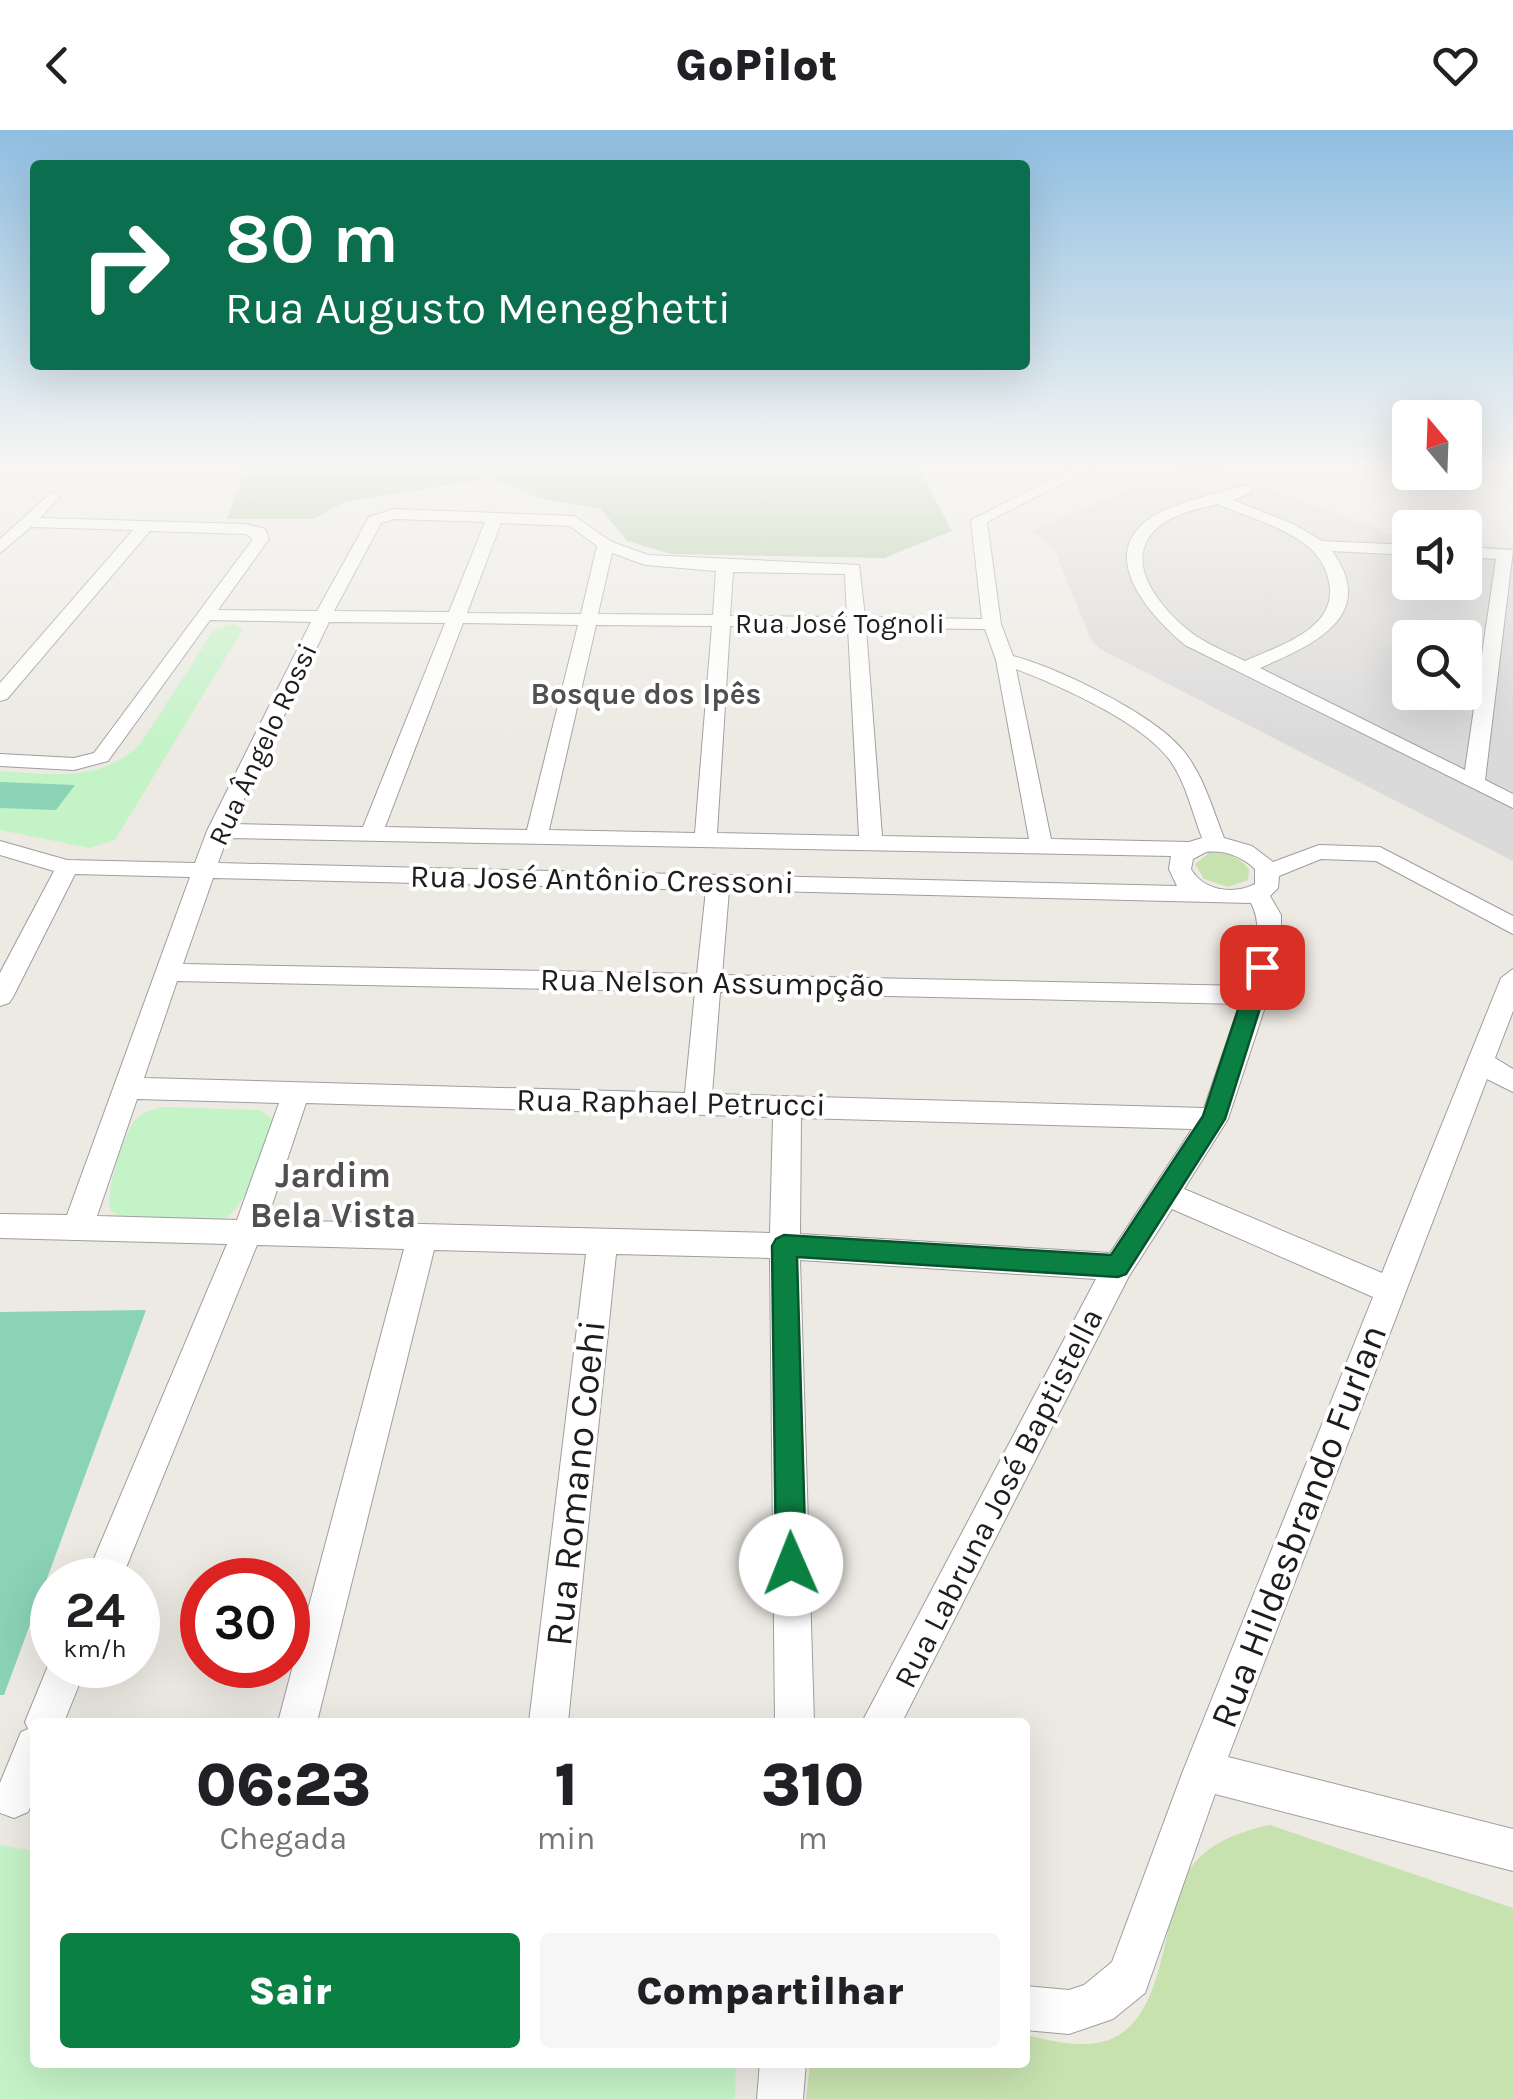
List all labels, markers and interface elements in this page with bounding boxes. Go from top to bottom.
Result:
icon: back [30,38,85,93]
icon: heart [1428,38,1483,93]
text: GoPilot [676,39,837,91]
text: 80 m [225,198,399,280]
icon: right [60,200,190,330]
text: Rua Augusto Meneghetti [225,282,731,334]
north arrow [1392,400,1482,490]
map controls [1392,400,1482,710]
button: sound [1392,510,1482,600]
street label: Rua José Tognoli [735,607,945,640]
button: search [1392,620,1482,710]
street label: Rua Ângelo Rossi [201,638,324,851]
district label: Bosque dos Ipês [531,676,761,712]
street label: Rua José Antônio Cressoni [410,858,794,901]
pin [1220,925,1305,1010]
icon: arrive [1235,940,1290,995]
street label: Rua Nelson Assumpção [540,961,884,1004]
street label: Rua Raphael Petrucci [516,1081,826,1124]
district label: Jardim Bela Vista [250,1155,416,1236]
street label: Rua Labruna José Baptistella [886,1302,1111,1694]
street label: Rua Romano Coehi [536,1318,615,1648]
street label: Rua Hildesbrando Furlan [1201,1318,1396,1734]
position arrow [739,1512,843,1616]
speed limit sign: 30 [180,1558,310,1688]
text: 24 [65,1581,125,1640]
text: km/h [63,1634,127,1663]
text: 06:23 [196,1750,371,1820]
text: 1 [555,1750,578,1820]
text: 310 [761,1750,864,1820]
text: Chegada [220,1820,347,1857]
text: min [537,1820,595,1857]
text: m [798,1820,828,1857]
button: Sair [60,1933,520,2048]
button: Compartilhar [540,1933,1000,2048]

